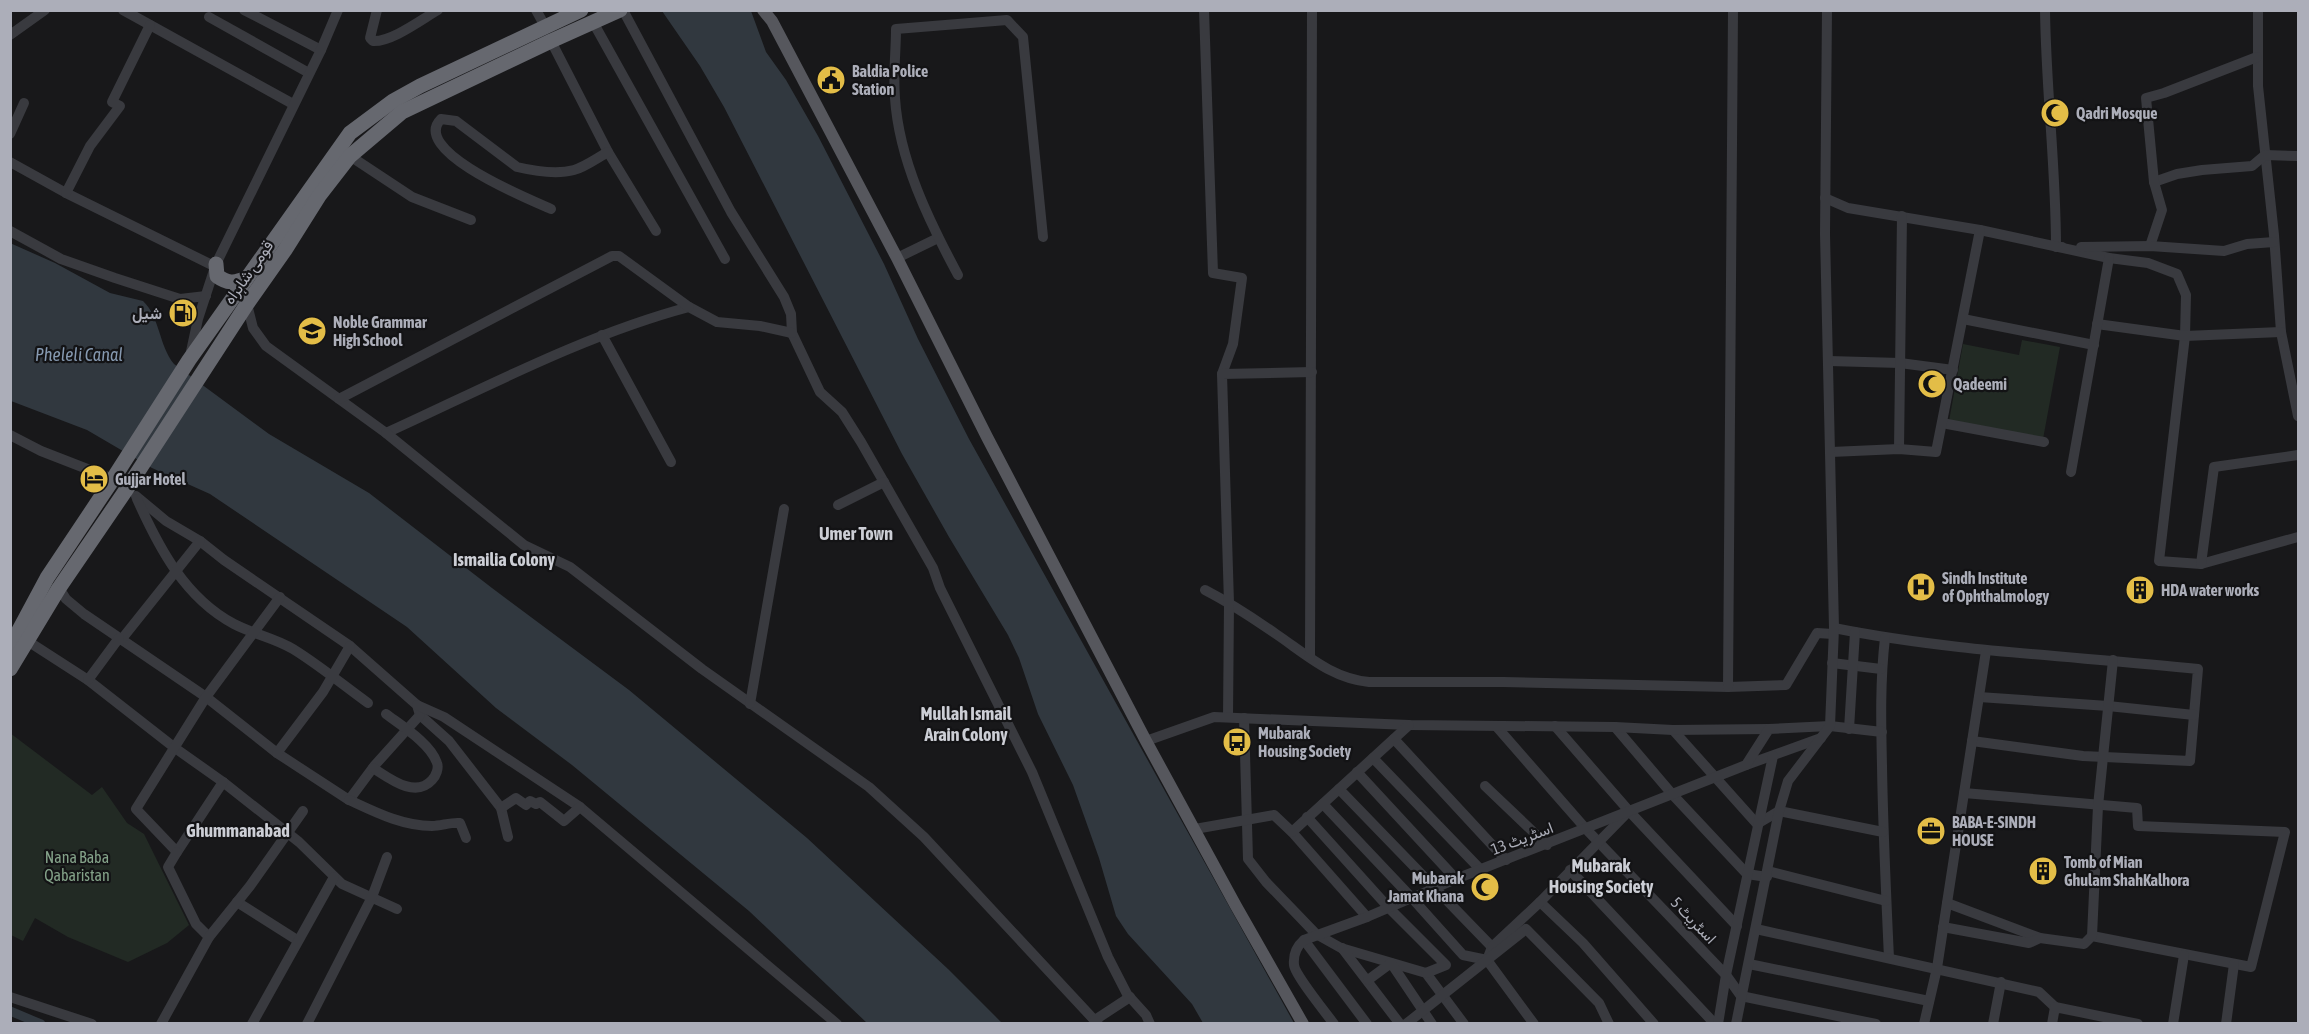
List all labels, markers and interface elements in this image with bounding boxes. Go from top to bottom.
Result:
place label: Baldia Police Station [852,62,928,98]
public building icon: Baldia Police Station [815,64,847,96]
mosque icon: Qadri Mosque [2039,97,2071,129]
place label: Qadri Mosque [2076,104,2157,122]
street label: قومی شاہراہ [220,237,278,308]
fuel station icon: شیل [167,297,199,329]
place label: شیل [132,304,162,323]
place label: Noble Grammar High School [333,313,427,349]
school or university icon: Noble Grammar High School [296,315,328,347]
water label: Pheleli Canal [35,344,123,365]
mosque icon: Qadeemi [1916,368,1948,400]
place label: Qadeemi [1953,375,2007,393]
hotel icon: Gujjar Hotel [78,463,110,495]
place label: Gujjar Hotel [115,470,186,488]
district label: Umer Town [819,523,893,544]
district label: Ismailia Colony [453,549,556,570]
place label: Sindh Institute of Ophthalmology [1942,569,2049,605]
hospital icon: Sindh Institute of Ophthalmology [1905,571,1937,603]
building icon: HDA water works [2124,574,2156,606]
place label: HDA water works [2161,581,2259,599]
district label: Mullah Ismail Arain Colony [920,703,1012,745]
place label: Mubarak Housing Society [1258,724,1351,760]
bus stop icon: Mubarak Housing Society [1221,726,1253,758]
place label: BABA-E-SINDH HOUSE [1952,813,2036,849]
office icon: BABA-E-SINDH HOUSE [1915,815,1947,847]
street label: اسٹریٹ 13 [1488,818,1556,860]
district label: Ghummanabad [186,820,290,841]
park label: Nana Baba Qabaristan [44,848,110,884]
place label: Tomb of Mian Ghulam ShahKalhora [2064,853,2189,889]
district label: Mubarak Housing Society [1549,855,1654,897]
building icon: Tomb of Mian Ghulam ShahKalhora [2027,855,2059,887]
place label: Mubarak Jamat Khana [1386,869,1465,905]
mosque icon: Mubarak Jamat Khana [1469,871,1501,903]
street label: اسٹریٹ 5 [1666,893,1720,948]

